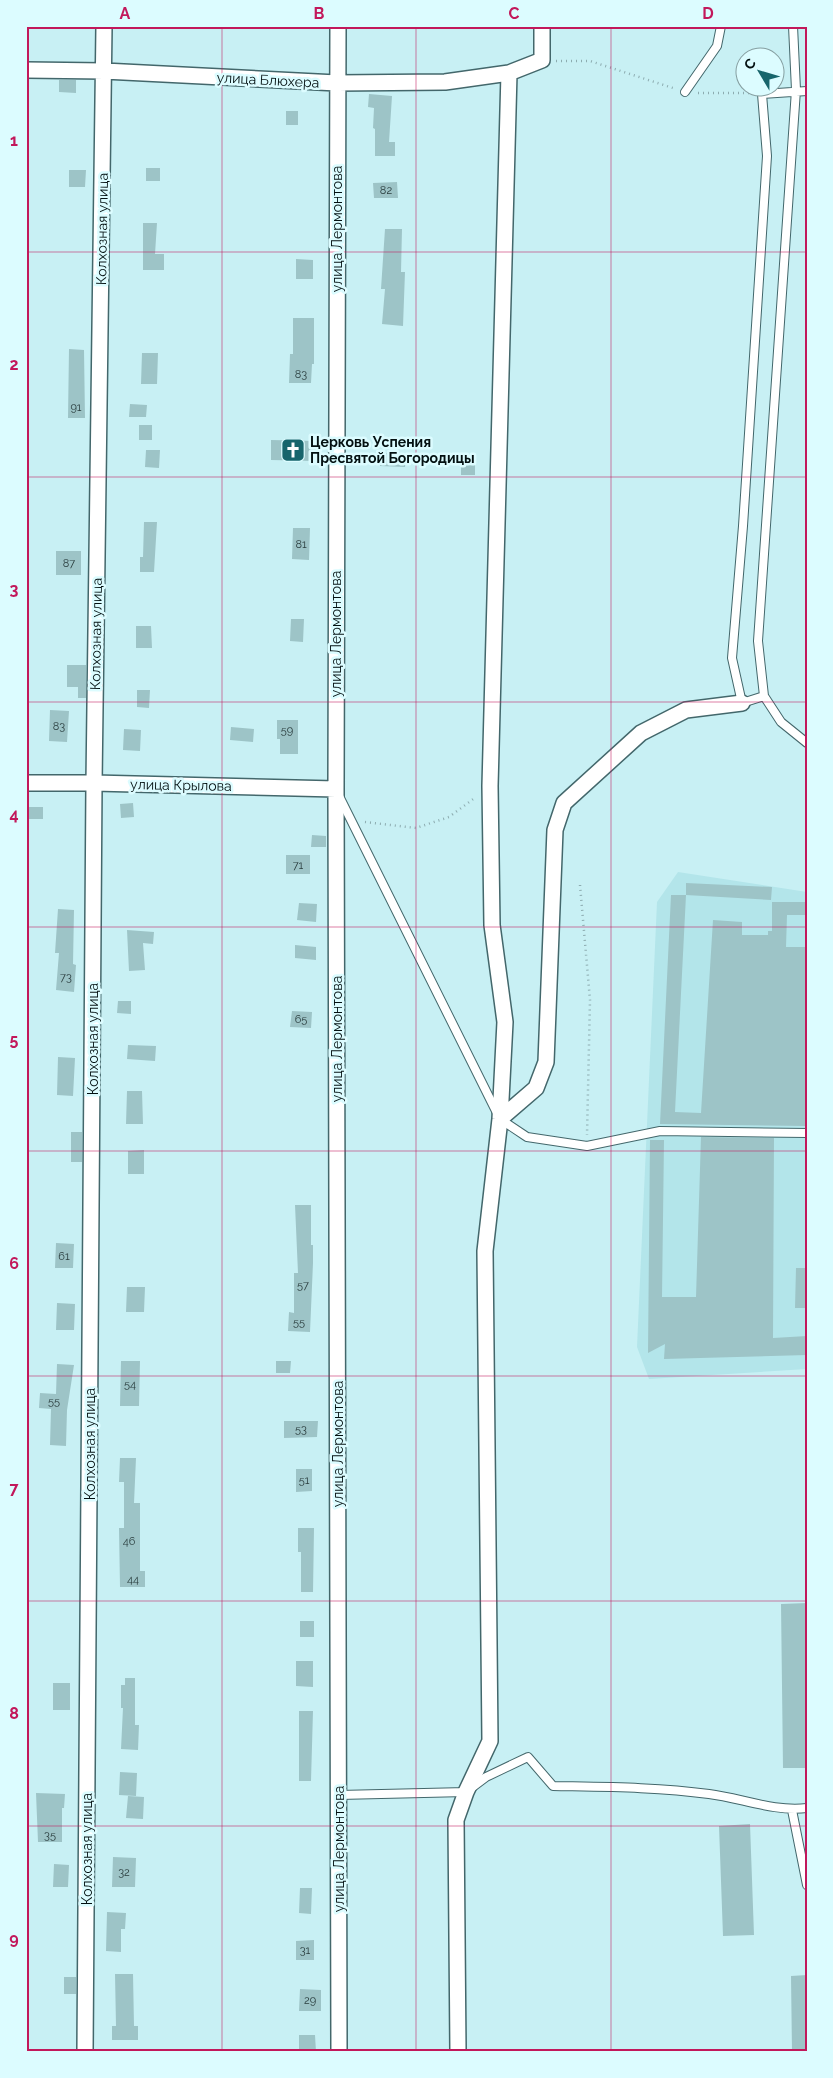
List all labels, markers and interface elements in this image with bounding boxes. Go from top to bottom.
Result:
text: A [120,4,131,23]
text: B [314,4,325,23]
text: C [509,4,520,23]
text: D [702,4,714,23]
north arrow [736,48,786,98]
text: С [740,55,759,73]
street label: улица Блюхера [216,69,320,91]
text: 1 [10,131,18,150]
street label: улица Лермонтова [329,166,345,292]
street label: Колхозная улица [93,173,111,285]
house number: 82 [380,184,392,197]
text: 2 [9,355,19,374]
house number: 83 [295,368,307,381]
house number: 91 [70,401,82,414]
place label: Церковь Успения Пресвятой Богородицы [310,434,475,466]
church icon: Церковь Успения Пресвятой Богородицы [280,437,306,463]
house number: 81 [295,538,307,551]
house number: 87 [63,557,75,570]
street label: улица Лермонтова [328,571,344,697]
street label: Колхозная улица [87,578,105,690]
text: 3 [10,580,19,599]
house number: 83 [53,720,65,733]
house number: 59 [281,724,293,737]
street label: улица Крылова [130,776,232,794]
text: 4 [9,805,19,824]
house number: 71 [293,859,304,872]
house number: 73 [60,971,72,984]
street label: улица Лермонтова [329,976,345,1102]
street label: Колхозная улица [85,983,101,1095]
house number: 65 [295,1013,307,1026]
text: 5 [10,1030,19,1049]
house number: 61 [58,1250,70,1263]
text: 6 [9,1254,19,1273]
house number: 57 [297,1279,309,1292]
house number: 55 [293,1316,305,1329]
house number: 54 [124,1378,136,1391]
street label: улица Лермонтова [330,1381,346,1507]
street label: Колхозная улица [82,1388,98,1500]
house number: 55 [48,1395,60,1408]
house number: 53 [295,1423,307,1436]
house number: 51 [299,1474,310,1487]
text: 7 [10,1479,19,1498]
house number: 46 [123,1535,136,1548]
house number: 44 [127,1573,139,1586]
text: 8 [9,1704,19,1723]
street label: улица Лермонтова [331,1786,347,1912]
street label: Колхозная улица [79,1793,95,1905]
house number: 35 [44,1829,56,1842]
house number: 32 [118,1866,130,1879]
text: 9 [9,1929,19,1948]
house number: 31 [300,1944,311,1957]
house number: 29 [304,1994,316,2007]

